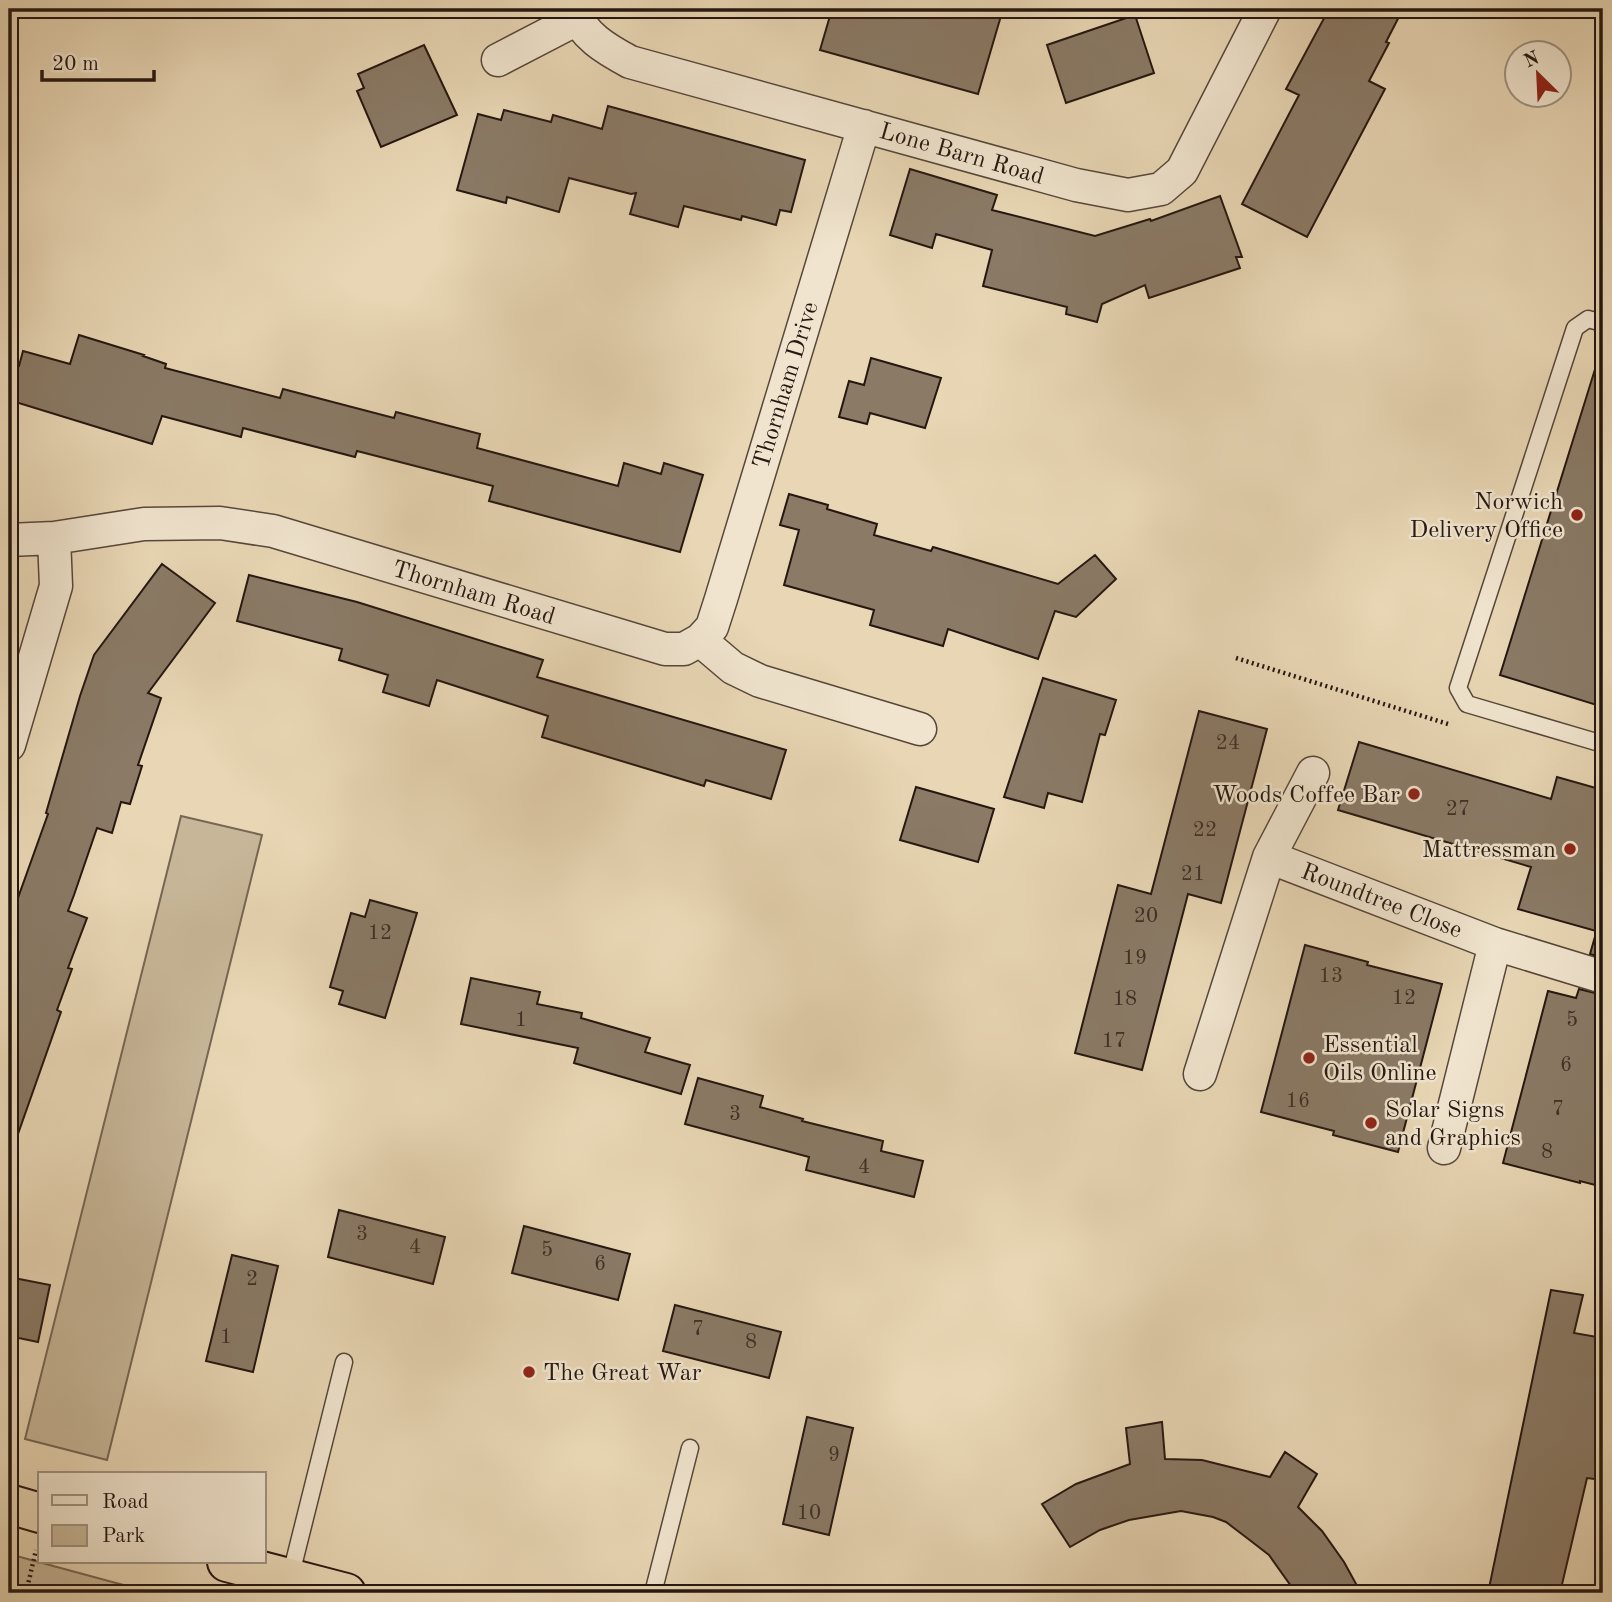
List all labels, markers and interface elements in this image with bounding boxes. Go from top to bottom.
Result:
scale bar [42,38,154,82]
north arrow [1504,38,1574,108]
text: N [1522,49,1543,72]
text: 20 m [52,54,99,75]
street label: Lone Barn Road [876,120,1047,190]
street label: Thornham Drive [750,299,824,472]
place label: Norwich Delivery Office [1409,491,1563,543]
marker: Norwich Delivery Office [1569,507,1585,523]
street label: Thornham Road [389,558,558,630]
house number: 24 [1216,733,1240,754]
place label: Woods Coffee Bar [1212,784,1400,808]
marker: Woods Coffee Bar [1406,786,1422,802]
house number: 27 [1446,799,1470,820]
house number: 22 [1193,820,1217,841]
place label: Mattressman [1422,839,1556,863]
marker: Mattressman [1562,841,1578,857]
street label: Roundtree Close [1297,860,1465,944]
house number: 21 [1181,864,1205,885]
house number: 20 [1134,906,1158,927]
house number: 12 [368,923,392,944]
house number: 19 [1123,948,1147,969]
house number: 13 [1319,966,1343,987]
house number: 12 [1392,988,1416,1009]
house number: 18 [1113,989,1137,1010]
house number: 1 [515,1010,527,1031]
house number: 5 [1566,1010,1578,1031]
house number: 17 [1102,1031,1126,1052]
place label: Essential Oils Online [1323,1034,1437,1086]
marker: Essential Oils Online [1301,1050,1317,1066]
house number: 6 [1560,1055,1572,1076]
house number: 16 [1286,1091,1310,1112]
place label: Solar Signs and Graphics [1385,1099,1521,1151]
house number: 7 [1552,1099,1564,1120]
house number: 3 [729,1104,741,1125]
marker: Solar Signs and Graphics [1363,1115,1379,1131]
house number: 8 [1541,1142,1553,1163]
house number: 4 [858,1157,870,1178]
house number: 3 [356,1224,368,1245]
house number: 4 [409,1237,421,1258]
house number: 5 [541,1240,553,1261]
house number: 6 [594,1254,606,1275]
house number: 2 [246,1269,258,1290]
house number: 7 [692,1319,704,1340]
house number: 1 [220,1327,232,1348]
house number: 8 [745,1332,757,1353]
place label: The Great War [543,1362,702,1386]
marker: The Great War [521,1364,537,1380]
house number: 9 [828,1445,840,1466]
legend [38,1472,266,1564]
text: Road [102,1492,149,1513]
house number: 10 [797,1503,821,1524]
text: Park [102,1526,145,1547]

